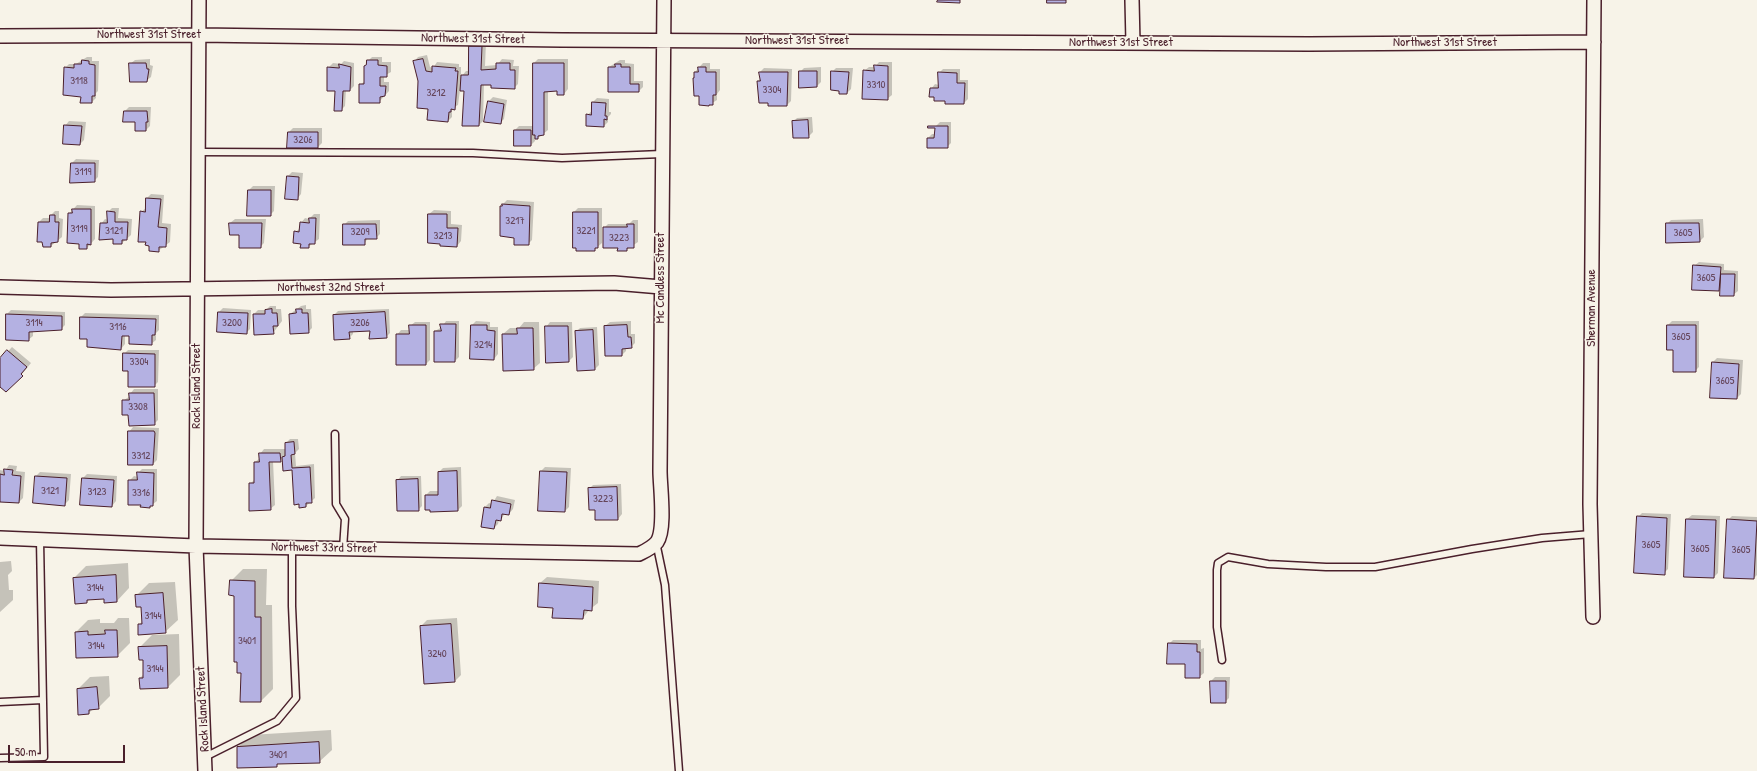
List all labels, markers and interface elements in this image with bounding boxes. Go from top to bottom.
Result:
street label: Northwest 31st Street [97,27,201,43]
street label: Northwest 31st Street [421,30,525,48]
street label: Northwest 31st Street [745,33,849,49]
street label: Northwest 31st Street [1069,35,1173,51]
street label: Northwest 31st Street [1393,35,1497,51]
house number: 3118 [70,74,88,88]
house number: 3310 [867,78,885,92]
house number: 3304 [763,83,781,97]
house number: 3212 [426,86,446,100]
house number: 3206 [293,133,313,147]
house number: 3119 [75,165,91,179]
house number: 3217 [505,214,525,228]
house number: 3119 [71,222,87,236]
house number: 3121 [105,224,123,238]
house number: 3221 [576,224,596,238]
house number: 3209 [350,225,370,239]
house number: 3605 [1674,226,1692,240]
house number: 3213 [434,229,452,243]
house number: 3223 [609,231,629,245]
street label: Mc Candless Street [653,233,669,323]
street label: Sherman Avenue [1584,269,1600,347]
house number: 3605 [1697,271,1715,285]
street label: Northwest 32nd Street [278,280,384,296]
house number: 3114 [25,316,43,330]
house number: 3200 [222,316,242,330]
house number: 3206 [350,316,370,330]
house number: 3116 [109,320,127,334]
house number: 3605 [1672,330,1690,344]
house number: 3214 [474,338,492,352]
street label: Rock Island Street [189,343,205,429]
house number: 3304 [130,355,148,369]
house number: 3605 [1716,374,1734,388]
house number: 3308 [128,400,148,414]
house number: 3312 [132,449,150,463]
house number: 3121 [41,484,59,498]
house number: 3123 [88,485,106,499]
house number: 3316 [132,486,150,500]
house number: 3223 [593,492,613,506]
house number: 3605 [1642,538,1660,552]
street label: Northwest 33rd Street [271,539,377,557]
house number: 3605 [1691,542,1709,556]
house number: 3605 [1732,543,1750,557]
house number: 3144 [86,581,104,595]
house number: 3144 [144,609,162,623]
house number: 3401 [238,634,256,648]
house number: 3144 [87,639,105,653]
house number: 3240 [427,647,447,661]
house number: 3144 [146,662,164,676]
street label: Rock Island Street [193,666,213,752]
scale bar [10,737,127,763]
text: 50 m [15,743,36,760]
house number: 3401 [269,748,287,762]

